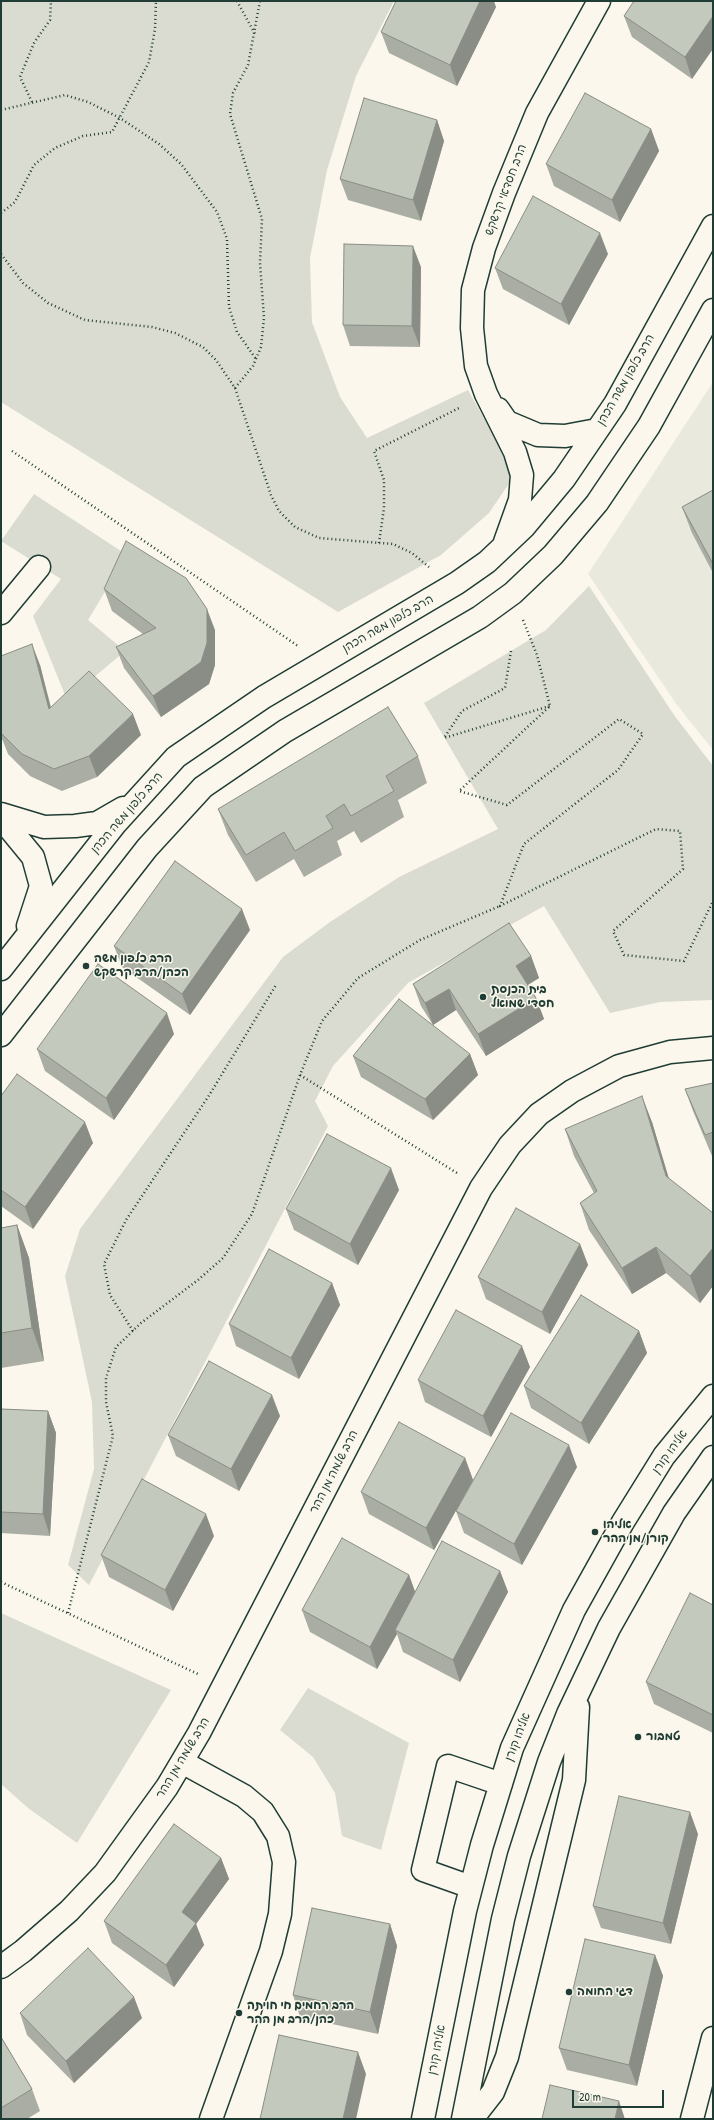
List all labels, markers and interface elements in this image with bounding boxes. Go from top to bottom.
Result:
street label: הרב חסדאי קרשקש [482,142,530,238]
street label: הרב כלפון משה הכהן [594,332,658,428]
street label: הרב כלפון משה הכהן [340,592,436,656]
street label: הרב כלפון משה הכהן [88,769,166,857]
place label: הרב כלפון משה הכהן/הרב קרשקש [94,952,189,980]
marker: הרב כלפון משה הכהן/הרב קרשקש [81,961,91,971]
place label: בית הכנסת חסדי שמואל [491,983,554,1011]
marker: בית הכנסת חסדי שמואל [478,992,488,1002]
street label: אליהו קורן [649,1427,691,1477]
street label: הרב שלמה מן ההר [307,1428,361,1516]
place label: אליהו קורן/מן ההר [603,1518,669,1546]
marker: אליהו קורן/מן ההר [590,1527,600,1537]
street label: אליהו קורן [502,1711,534,1763]
street label: הרב שלמה מן ההר [153,1715,213,1801]
place label: טמבור [646,1730,681,1744]
marker: טמבור [633,1732,643,1742]
place label: דגי החומה [577,1985,633,1999]
marker: דגי החומה [564,1987,574,1997]
place label: הרב רחמים חי חויתה כהן/הרב מן ההר [247,1999,354,2027]
marker: הרב רחמים חי חויתה כהן/הרב מן ההר [234,2008,244,2018]
street label: אליהו קורן [425,2024,449,2076]
scale bar [574,2082,666,2108]
text: 20 m [579,2088,601,2105]

